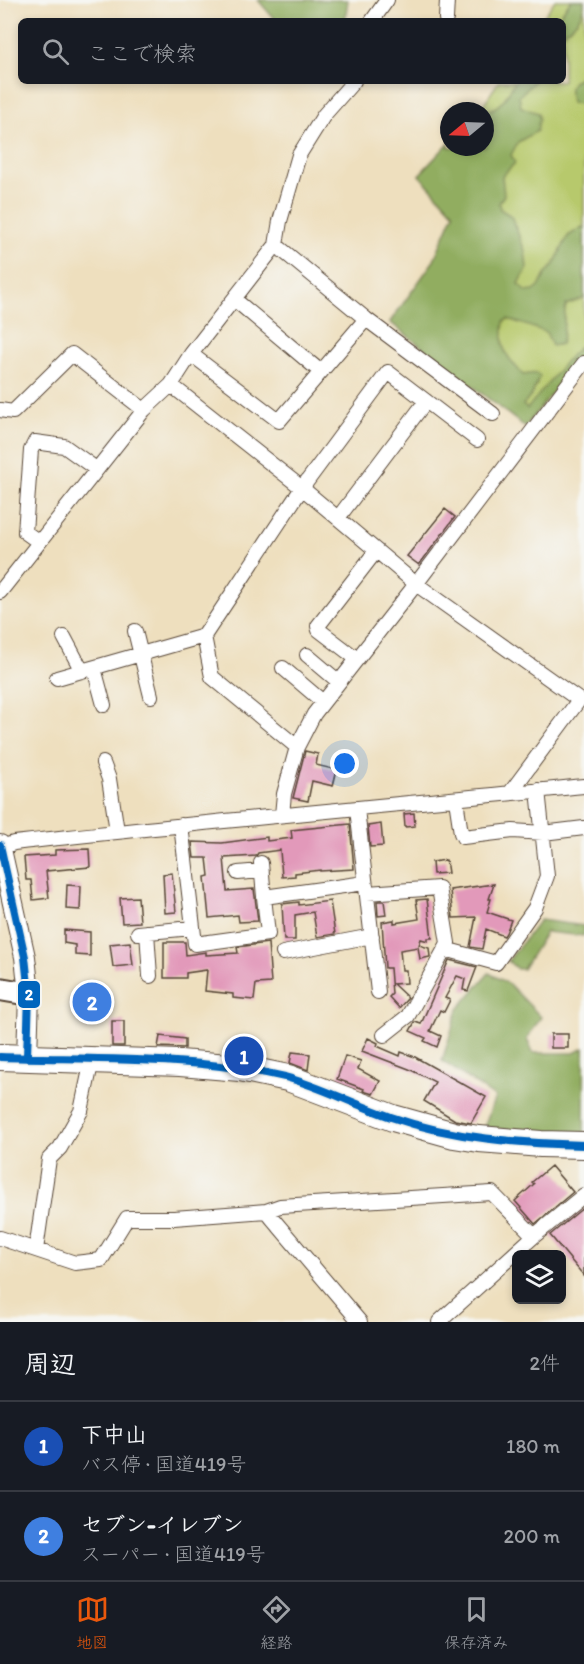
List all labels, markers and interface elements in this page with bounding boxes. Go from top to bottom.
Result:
search box [18,18,566,84]
icon: search [39,35,72,68]
text: ここで検索 [87,40,197,67]
north arrow [440,102,494,156]
your location [330,749,359,778]
line badge: 2 [17,980,41,1009]
pin: 2 [72,980,112,1024]
text: 2 [25,985,34,1004]
pin: 1 [224,1034,264,1078]
map controls [512,1250,566,1304]
button: layers [512,1250,566,1304]
text: 周辺 [24,1348,76,1380]
text: 2件 [529,1351,560,1375]
text: 下中山 [81,1421,147,1448]
text: 1 [39,1434,48,1458]
text: 180 m [506,1434,560,1458]
text: バス停 · 国道419号 [81,1452,247,1476]
text: セブン-イレブン [81,1511,244,1538]
text: 2 [38,1524,49,1548]
text: 200 m [504,1524,560,1548]
text: スーパー · 国道419号 [81,1542,266,1566]
tab: 地図 [76,1593,109,1653]
tab: 経路 [260,1593,293,1653]
tab: 保存済み [444,1593,508,1653]

